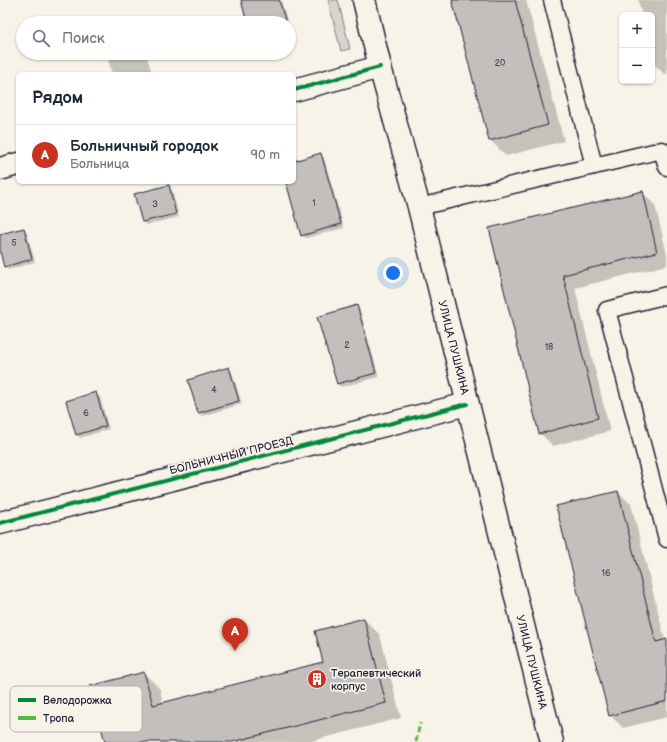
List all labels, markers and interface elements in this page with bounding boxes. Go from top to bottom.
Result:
map controls [619,12,655,84]
button: + [619,12,655,48]
search box [16,16,296,60]
icon: search [30,27,52,49]
text: Поиск [62,29,105,48]
button: − [619,48,655,84]
house number: 20 [495,58,505,69]
text: Рядом [32,88,83,108]
text: Больничный городок [70,137,218,156]
text: A [41,147,49,163]
text: 90 m [251,147,280,163]
text: Больница [70,156,129,172]
house number: 1 [312,198,316,209]
house number: 3 [152,199,158,210]
house number: 5 [11,238,17,249]
your location [383,263,403,283]
street label: УЛИЦА ПУШКИНА [435,299,471,396]
house number: 2 [344,340,350,351]
house number: 18 [545,342,553,353]
house number: 4 [211,385,217,396]
house number: 6 [83,408,89,419]
street label: БОЛЬНИЧНЫЙ ПРОЕЗД [168,434,294,477]
house number: 16 [602,568,611,579]
street label: УЛИЦА ПУШКИНА [514,614,550,711]
pin: A [222,618,248,651]
place label: Терапевтический корпус [331,667,421,693]
building icon: Терапевтический корпус [306,668,328,690]
legend [10,686,142,732]
text: Велодорожка [43,694,112,707]
text: Тропа [43,712,75,725]

